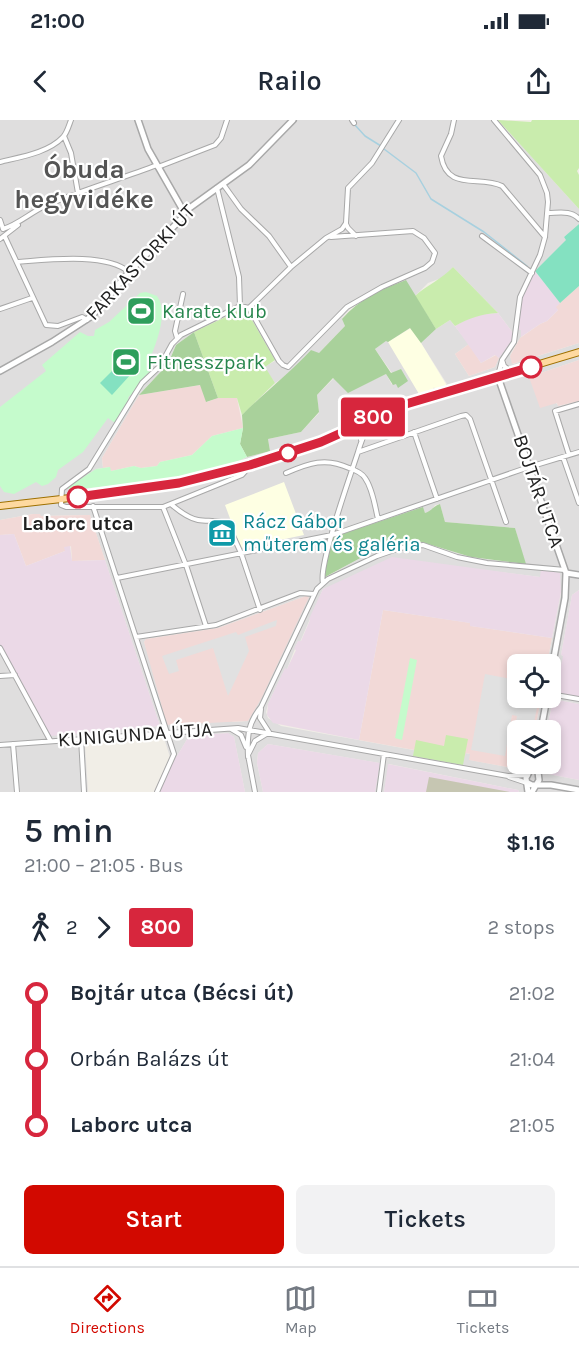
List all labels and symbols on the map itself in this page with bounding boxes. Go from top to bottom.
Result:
district label: Óbuda hegyvidéke [14,153,154,215]
street label: FARKASTORKI ÚT [80,199,200,325]
sports icon: Karate klub [125,295,157,327]
place label: Karate klub [162,300,267,323]
sports icon: Fitnesszpark [110,346,142,378]
place label: Fitnesszpark [147,351,265,374]
unlabelled marker [520,356,542,378]
line badge: 800 [338,398,407,436]
street label: BOJTÁR UTCA [508,431,570,551]
unlabelled marker [279,444,297,462]
marker: Laborc utca [67,486,89,508]
place label: Rácz Gábor műterem és galéria [243,510,420,556]
place label: Laborc utca [22,512,134,535]
museum icon: Rácz Gábor műterem és galéria [206,517,238,549]
street label: KUNIGUNDA ÚTJA [57,717,213,751]

